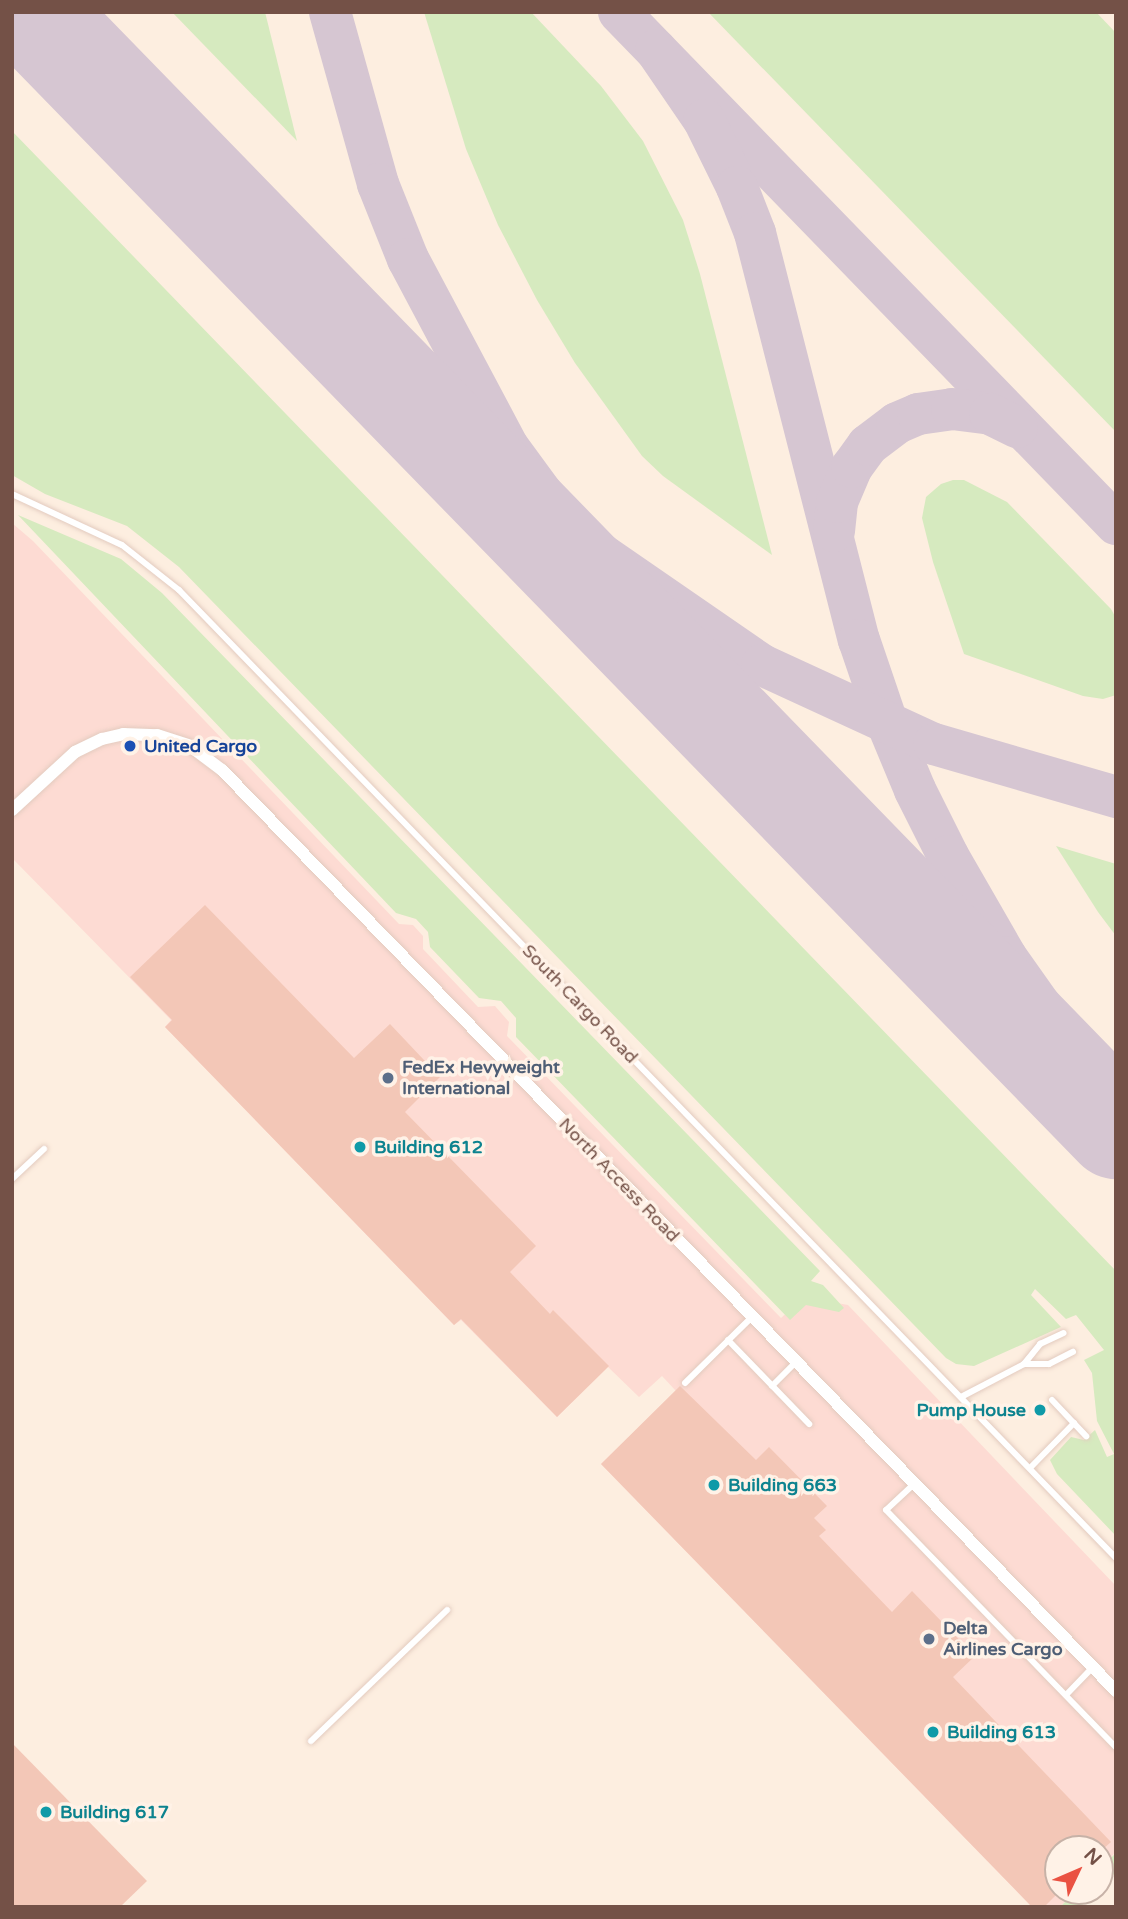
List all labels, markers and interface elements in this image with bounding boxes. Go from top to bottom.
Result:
place label: United Cargo [144,735,257,757]
marker: United Cargo [122,738,138,754]
street label: South Cargo Road [518,940,642,1068]
place label: FedEx Hevyweight International [402,1057,560,1100]
marker: FedEx Hevyweight International [380,1070,396,1086]
street label: North Access Road [554,1113,684,1247]
place label: Building 612 [374,1136,483,1158]
marker: Building 612 [352,1139,368,1155]
place label: Pump House [916,1399,1026,1421]
marker: Pump House [1032,1402,1048,1418]
place label: Building 663 [728,1474,837,1496]
marker: Building 663 [706,1477,722,1493]
place label: Delta Airlines Cargo [943,1618,1063,1660]
marker: Delta Airlines Cargo [921,1631,937,1647]
place label: Building 613 [947,1721,1056,1743]
marker: Building 613 [925,1724,941,1740]
place label: Building 617 [60,1801,169,1823]
marker: Building 617 [38,1804,54,1820]
north arrow [1044,1835,1114,1905]
text: N [1079,1844,1106,1870]

